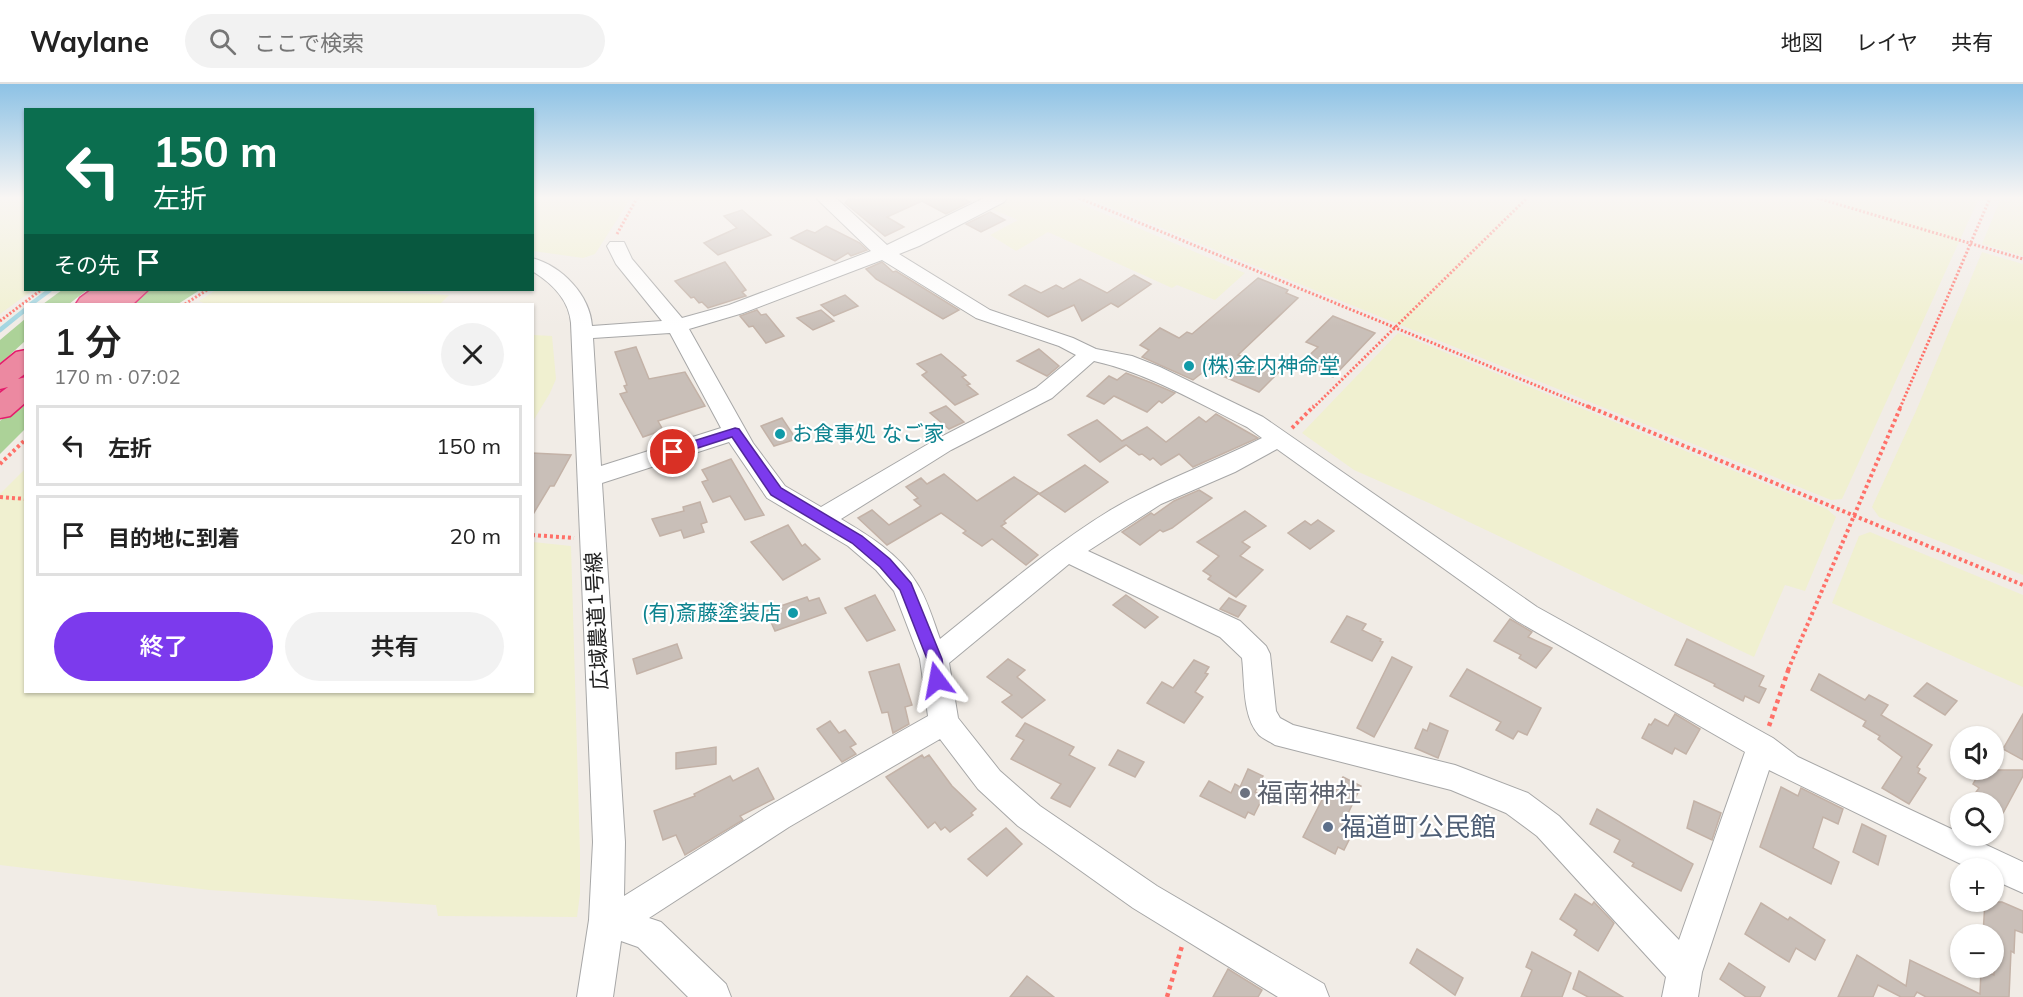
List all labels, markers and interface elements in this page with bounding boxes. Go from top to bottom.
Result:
search box [185,14,605,68]
text: Waylane [30,24,149,59]
icon: search [206,25,239,58]
text: ここで検索 [254,29,364,57]
text: 地図 [1781,29,1823,55]
text: レイヤ [1856,29,1918,55]
text: 共有 [1951,29,1993,55]
text: 150 m [153,125,278,178]
icon: left [54,132,132,210]
text: 左折 [153,181,207,215]
icon: arrive [132,246,165,279]
text: その先 [54,251,120,279]
text: 1 分 [54,319,121,364]
button: close [441,323,504,386]
place label: (株)金内神命堂 [1201,352,1340,378]
marker: (株)金内神命堂 [1182,359,1196,373]
text: 170 m · 07:02 [54,364,180,389]
place label: お食事処 なご家 [792,420,944,446]
pin [647,426,698,477]
marker: お食事処 なご家 [773,427,787,441]
icon: left [57,429,90,462]
text: 150 m [436,432,501,460]
text: 左折 [108,434,152,462]
icon: arrive [656,435,689,468]
icon: arrive [57,519,90,552]
text: 20 m [450,522,501,550]
text: 目的地に到着 [108,524,240,552]
street label: 広域農道1号線 [579,551,613,691]
place label: (有)斎藤塗装店 [642,599,781,625]
marker: (有)斎藤塗装店 [786,606,800,620]
button: 終了 [54,612,273,681]
button: 共有 [285,612,504,681]
position arrow [905,648,969,712]
map controls [1950,726,2004,978]
button: sound [1950,726,2004,780]
place label: 福南神社 [1257,776,1361,809]
marker: 福南神社 [1238,786,1252,800]
button: search [1950,792,2004,846]
place label: 福道町公民館 [1340,810,1496,843]
marker: 福道町公民館 [1321,820,1335,834]
button: + [1950,858,2004,912]
button: − [1950,924,2004,978]

